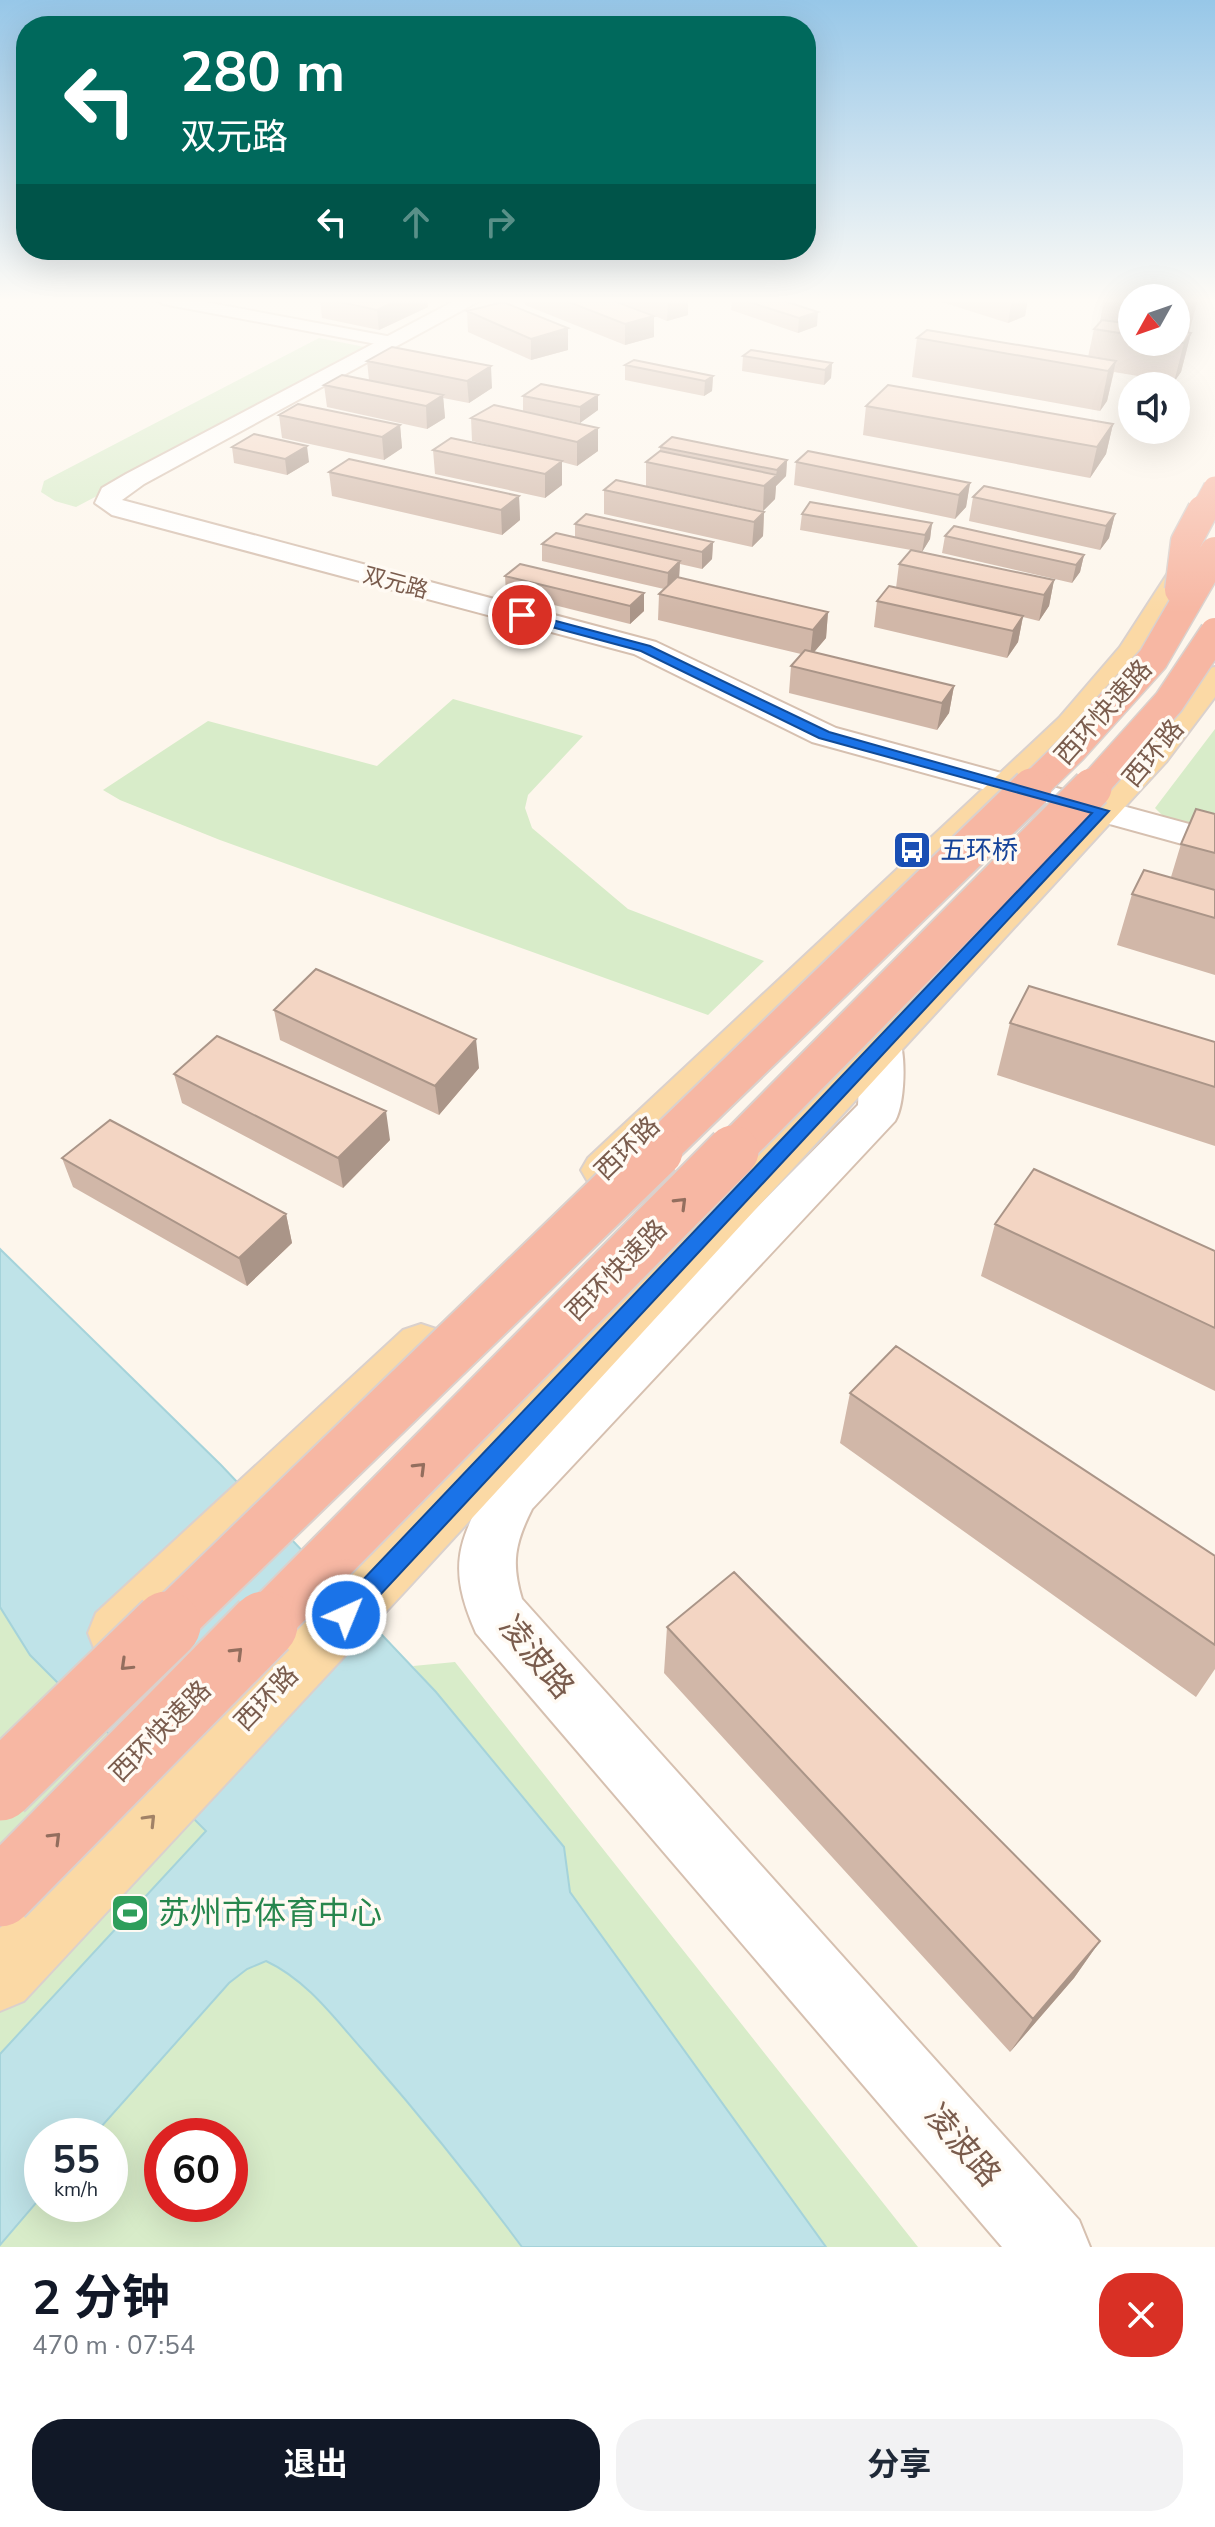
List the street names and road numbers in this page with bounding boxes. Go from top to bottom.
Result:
street label: 双元路 [360,560,432,606]
street label: 西环快速路 [1047,652,1160,772]
street label: 西环路 [1115,712,1192,794]
street label: 西环路 [587,1109,668,1188]
street label: 西环快速路 [558,1212,675,1329]
street label: 凌波路 [489,1607,584,1708]
street label: 西环路 [227,1658,306,1739]
street label: 西环快速路 [102,1673,219,1790]
street label: 凌波路 [915,2095,1010,2196]

